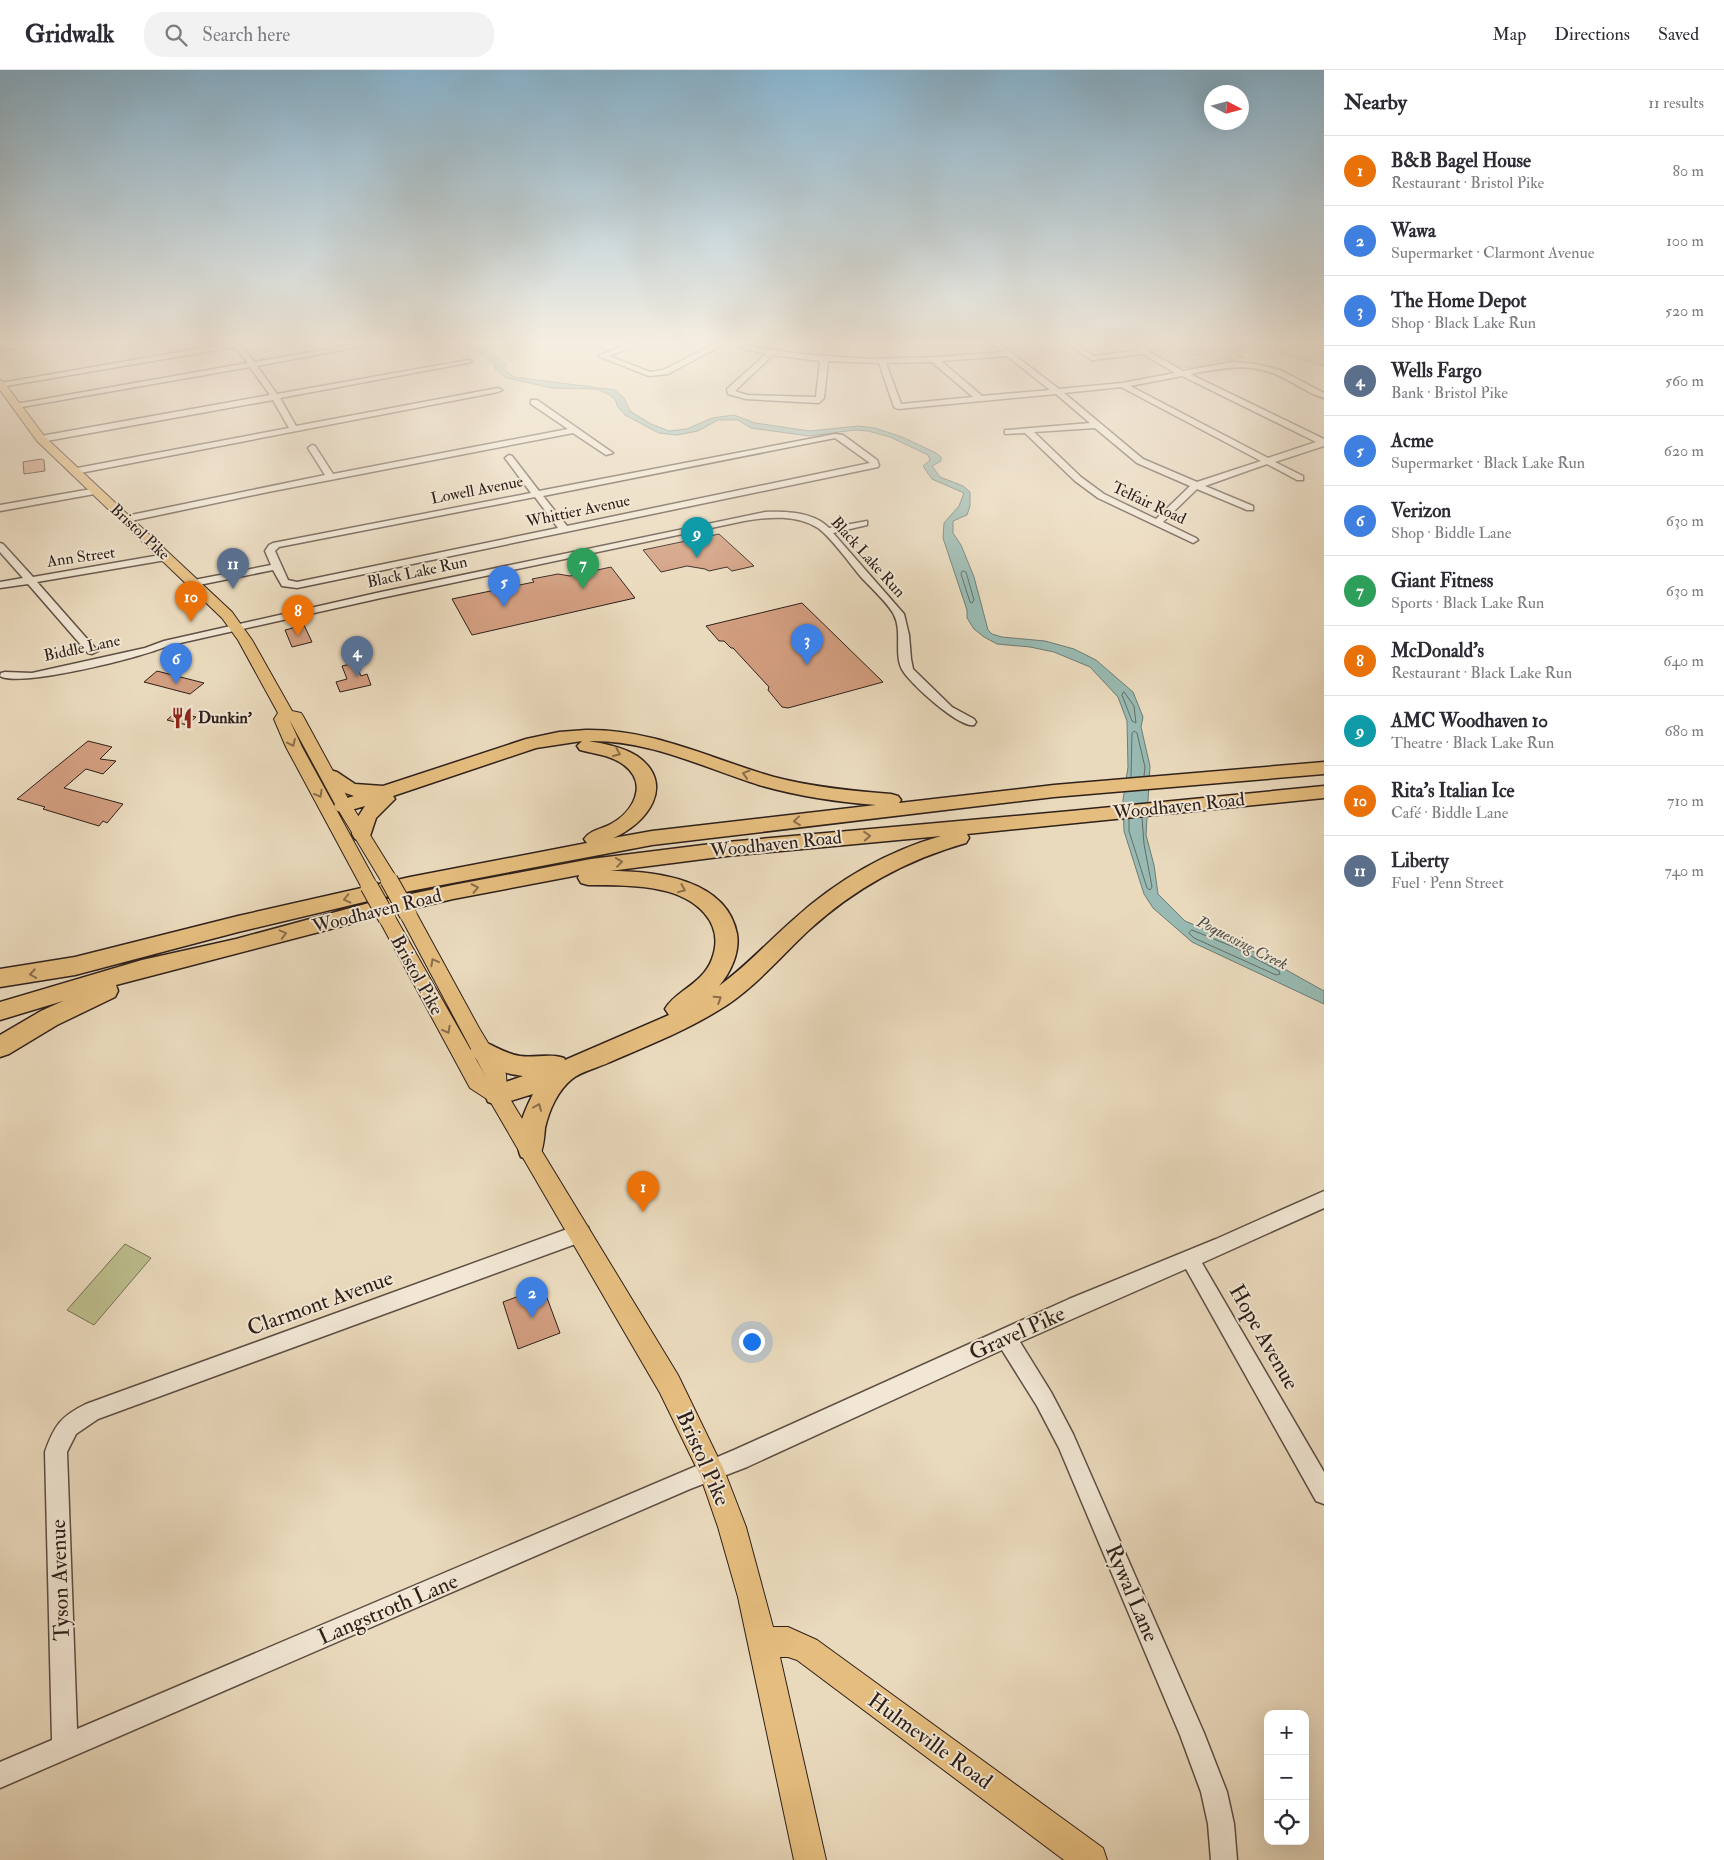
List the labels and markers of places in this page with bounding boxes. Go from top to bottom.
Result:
pin: 9 [681,517,713,558]
pin: 11 [217,548,249,589]
pin: 7 [567,548,599,589]
pin: 5 [488,566,520,607]
pin: 10 [175,581,207,622]
pin: 8 [282,595,314,636]
pin: 3 [791,624,823,665]
pin: 4 [341,636,373,677]
pin: 6 [160,643,192,684]
restaurant icon: Dunkin' [169,705,195,731]
place label: Dunkin' [198,708,253,728]
pin: 1 [627,1171,659,1212]
pin: 2 [516,1277,548,1318]

